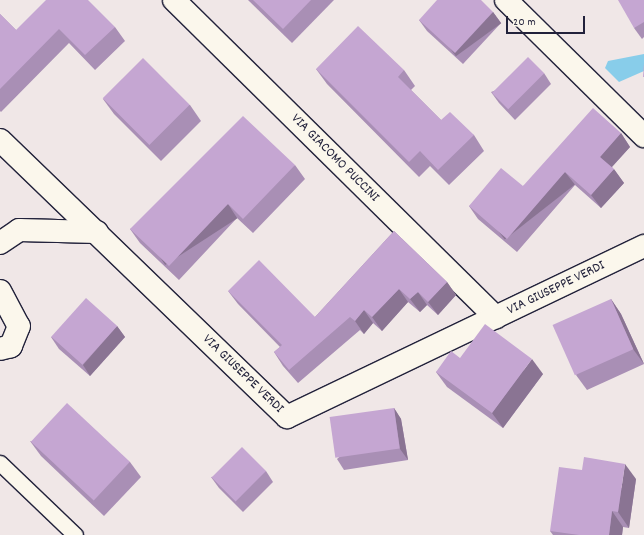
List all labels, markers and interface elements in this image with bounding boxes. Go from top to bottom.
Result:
scale bar [508,8,587,34]
text: 20 m [513,14,536,31]
street label: VIA GIACOMO PUCCINI [287,110,383,206]
street label: VIA GIUSEPPE VERDI [505,257,607,319]
street label: VIA GIUSEPPE VERDI [199,331,287,417]

